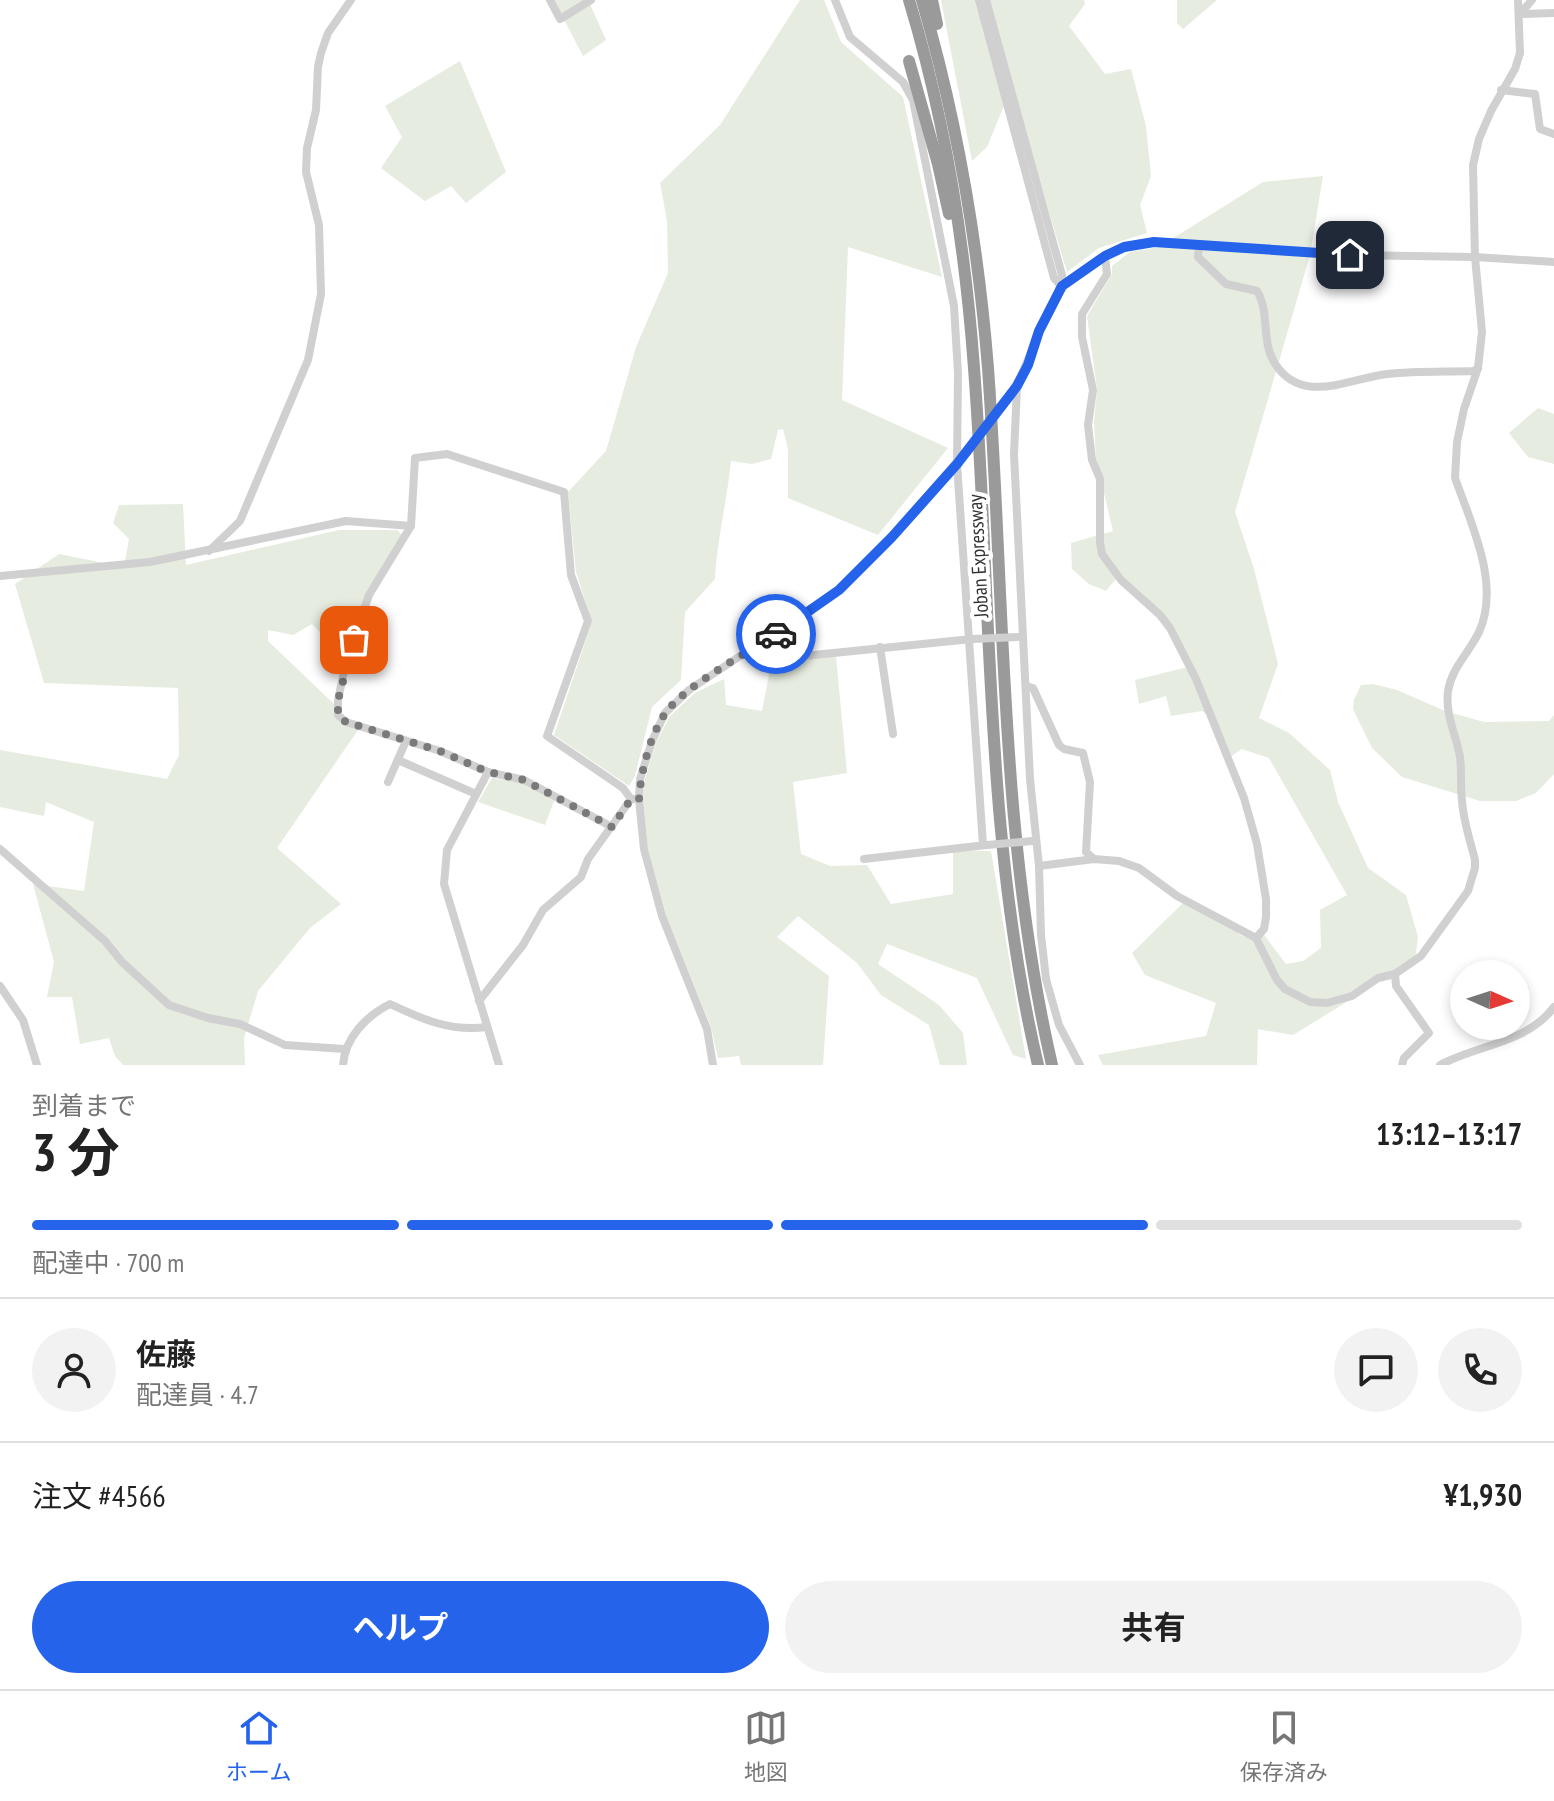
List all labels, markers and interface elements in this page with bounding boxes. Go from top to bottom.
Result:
pin [1316,221,1384,289]
icon: home [1328,233,1372,277]
street label: Joban Expressway [962,493,994,619]
courier [736,594,816,674]
pin [320,606,388,674]
icon: car [754,612,798,656]
icon: bag [332,618,376,662]
north arrow [1450,960,1530,1040]
map controls [1450,960,1530,1040]
text: 到着まで [32,1089,136,1122]
text: 13:12–13:17 [1376,1114,1522,1153]
text: 3 分 [32,1118,120,1185]
text: 配達中 · 700 m [32,1246,184,1279]
button: person [32,1328,116,1412]
button: chat [1334,1328,1418,1412]
button: phone [1438,1328,1522,1412]
text: 佐藤 [136,1334,196,1373]
text: 配達員 · 4.7 [136,1378,259,1411]
text: ¥1,930 [1444,1475,1522,1514]
text: 注文 #4566 [32,1476,166,1515]
button: ヘルプ [32,1581,769,1673]
button: 共有 [785,1581,1522,1673]
tab: ホーム [226,1706,291,1786]
tab: 地図 [744,1706,788,1786]
tab: 保存済み [1240,1706,1328,1786]

